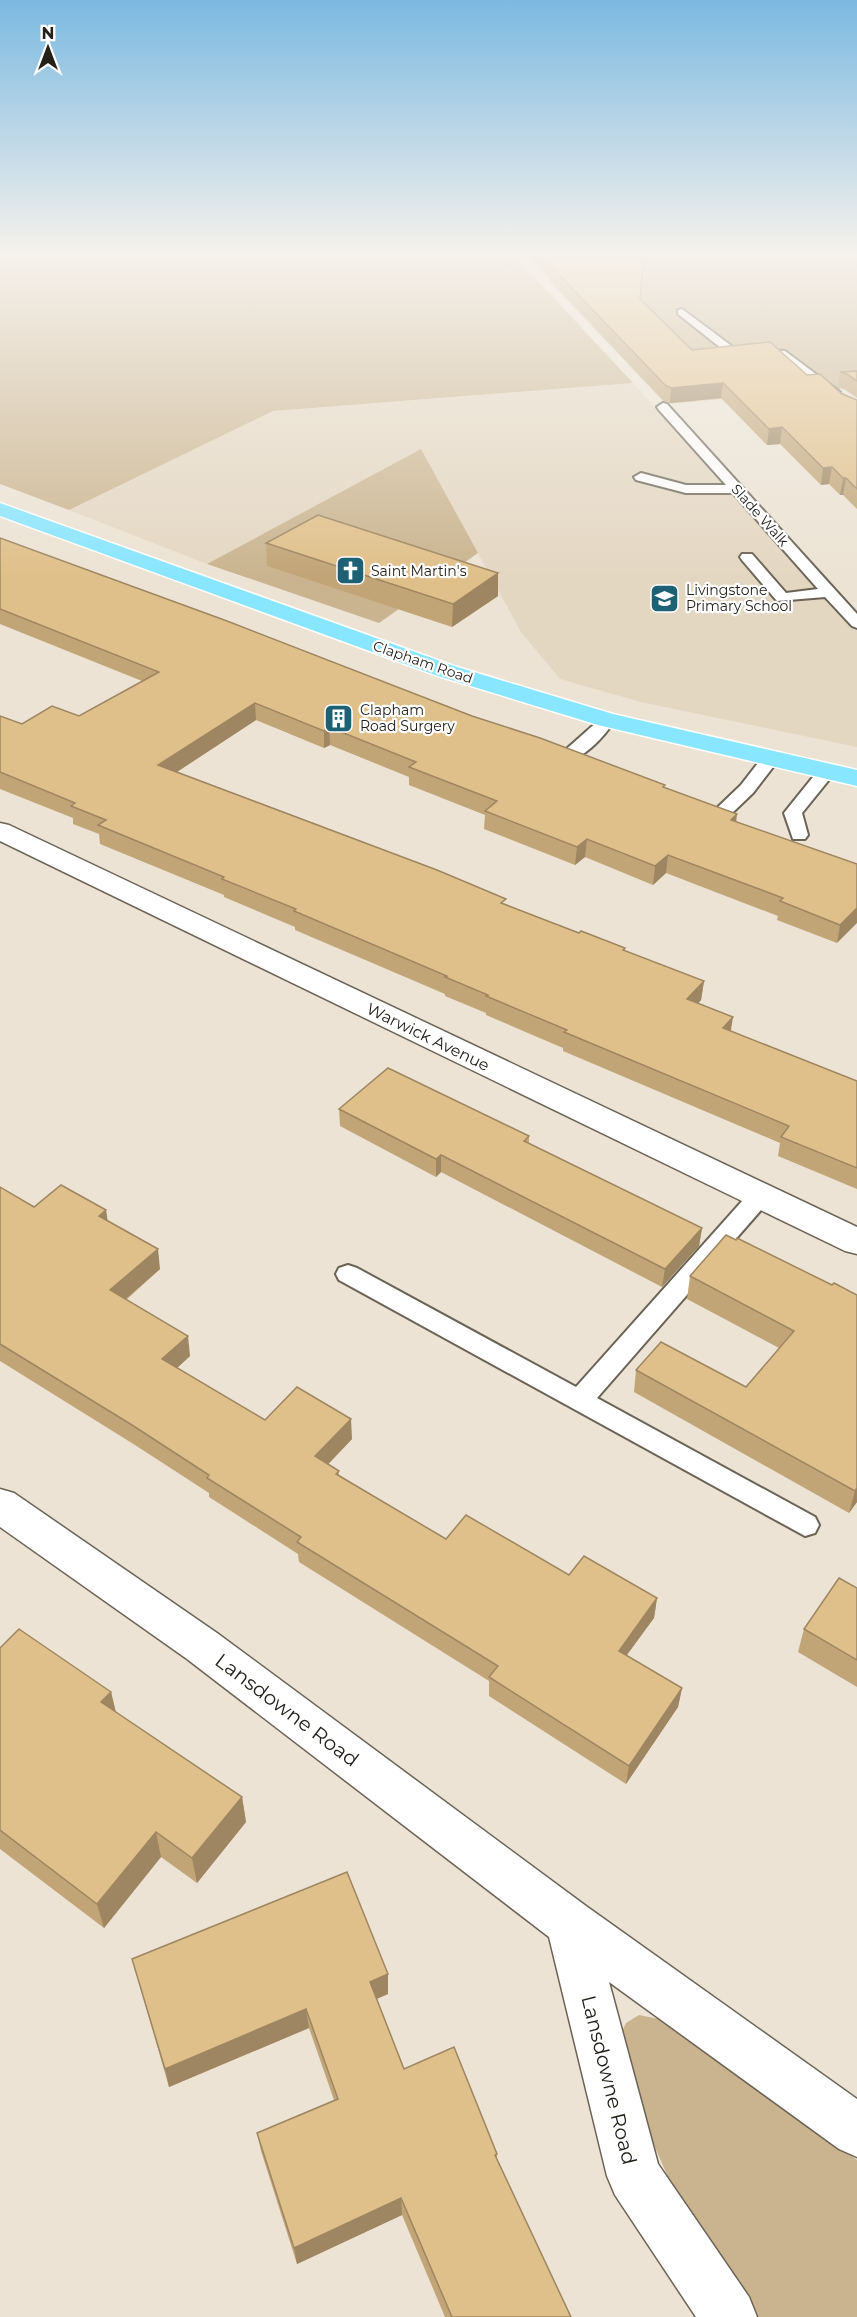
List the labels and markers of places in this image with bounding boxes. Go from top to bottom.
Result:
church icon: Saint Martin's [334,555,366,587]
place label: Saint Martin's [371,562,467,580]
place label: Livingstone Primary School [686,581,792,615]
school or university icon: Livingstone Primary School [649,582,681,614]
place label: Clapham Road Surgery [360,701,455,735]
building icon: Clapham Road Surgery [323,702,355,734]

